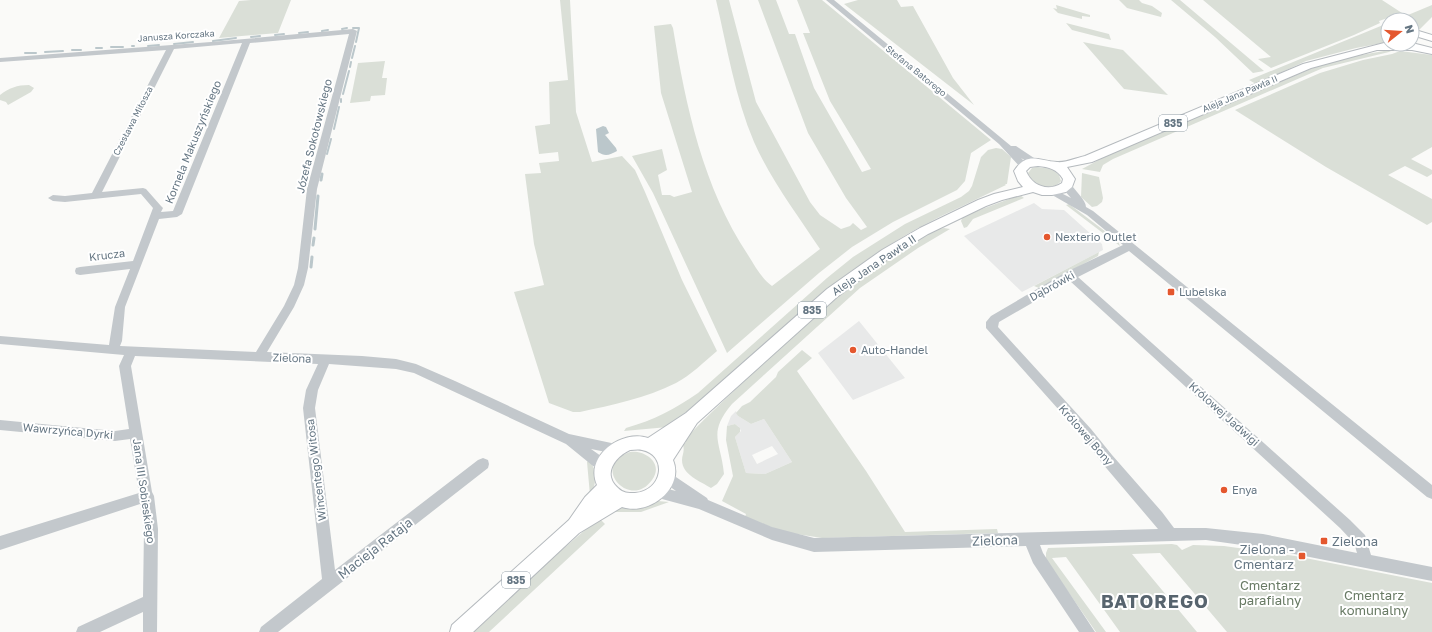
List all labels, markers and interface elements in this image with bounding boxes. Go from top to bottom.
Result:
north arrow [1380,12,1420,52]
text: N [1403,23,1417,35]
street label: Janusza Korczaka [137,27,215,44]
street label: Stefana Batorego [884,43,949,98]
street label: Aleja Jana Pawła II [1201,73,1279,114]
street label: Józefa Sokołowskiego [293,77,334,194]
street label: Kornela Makuszyńskiego [162,78,223,205]
street label: Czesława Miłosza [110,84,155,157]
road number: 835 [1159,115,1187,131]
place label: Nexterio Outlet [1055,230,1137,243]
street label: Aleja Jana Pawła II [829,232,918,298]
marker: Nexterio Outlet [1042,232,1052,242]
street label: Krucza [88,246,126,263]
street label: Dąbrówki [1027,268,1077,303]
place label: Lubelska [1179,285,1227,298]
marker: Lubelska [1166,287,1176,297]
road number: 835 [798,302,826,318]
place label: Auto-Handel [861,343,928,356]
marker: Auto-Handel [848,345,858,355]
street label: Zielona [272,350,312,365]
street label: Królowej Jadwigi [1187,379,1262,449]
street label: Królowej Bony [1057,402,1116,468]
street label: Wincentego Witosa [303,418,328,522]
street label: Wawrzyńca Dyrki [22,420,114,441]
street label: Jana III Sobieskiego [131,438,158,545]
place label: Enya [1232,483,1257,496]
marker: Enya [1219,485,1229,495]
street label: Macieja Rataja [335,514,415,582]
street label: Zielona [972,531,1018,549]
place label: Zielona [1332,533,1378,549]
marker: Zielona [1319,536,1329,546]
place label: Zielona - Cmentarz [1234,541,1294,572]
marker: Zielona - Cmentarz [1297,551,1307,561]
road number: 835 [502,572,530,588]
park label: Cmentarz parafialny [1239,577,1302,608]
park label: Cmentarz komunalny [1340,587,1409,618]
district label: BATOREGO [1101,590,1209,612]

